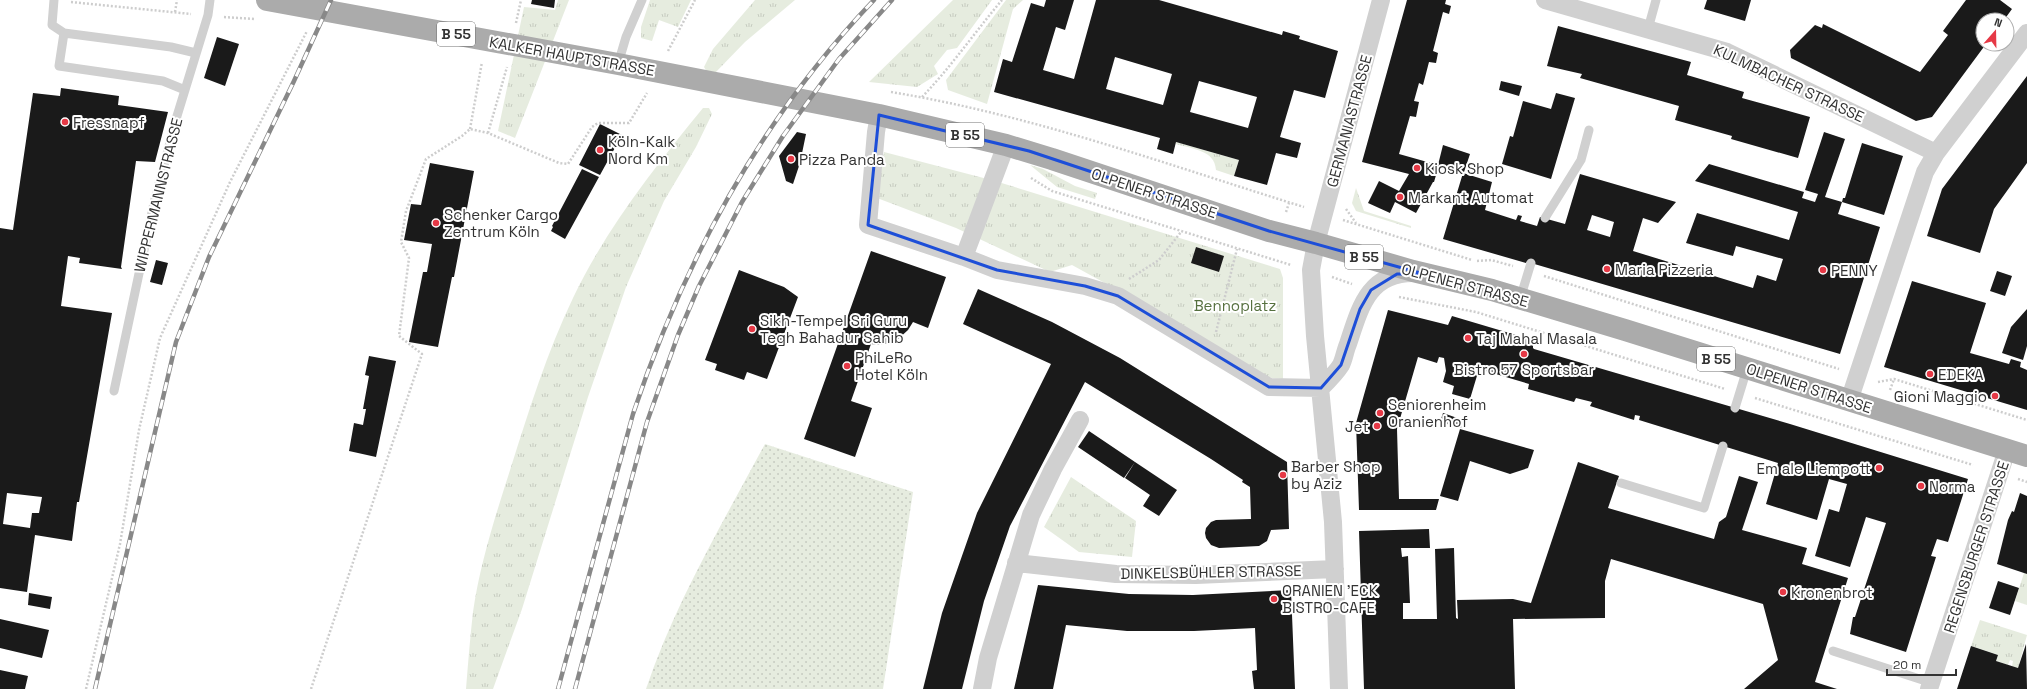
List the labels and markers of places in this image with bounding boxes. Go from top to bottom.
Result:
place label: Fressnapf [73,113,145,132]
marker: Fressnapf [60,117,70,127]
place label: Köln-Kalk Nord Km [608,132,675,168]
marker: Köln-Kalk Nord Km [595,145,605,155]
place label: Pizza Panda [799,150,885,169]
marker: Pizza Panda [786,154,796,164]
place label: Kiosk Shop [1425,159,1504,178]
marker: Kiosk Shop [1412,163,1422,173]
place label: Markant Automat [1408,188,1534,207]
marker: Markant Automat [1395,192,1405,202]
place label: Schenker Cargo Zentrum Köln [444,205,558,241]
marker: Schenker Cargo Zentrum Köln [431,218,441,228]
place label: Maria Pizzeria [1615,260,1714,279]
place label: PENNY [1831,261,1878,280]
marker: Maria Pizzeria [1602,264,1612,274]
marker: PENNY [1818,265,1828,275]
place label: Sikh-Tempel Sri Guru Tegh Bahadur Sahib [760,311,907,347]
marker: Sikh-Tempel Sri Guru Tegh Bahadur Sahib [747,324,757,334]
place label: Taj Mahal Masala [1476,329,1597,348]
marker: Taj Mahal Masala [1463,333,1473,343]
place label: PhiLeRo Hotel Köln [855,348,928,384]
marker: Bistro 57 Sportsbar [1519,349,1529,359]
place label: Bistro 57 Sportsbar [1454,360,1595,379]
marker: PhiLeRo Hotel Köln [842,361,852,371]
place label: EDEKA [1938,365,1984,384]
marker: EDEKA [1925,369,1935,379]
place label: Gioni Maggio [1894,387,1987,406]
marker: Gioni Maggio [1990,391,2000,401]
place label: Seniorenheim Oranienhof [1388,395,1486,431]
marker: Seniorenheim Oranienhof [1375,408,1385,418]
place label: Jet [1345,417,1369,436]
marker: Jet [1372,421,1382,431]
place label: Barber Shop by Aziz [1291,457,1381,493]
place label: Em ale Liempott [1756,459,1871,478]
marker: Em ale Liempott [1874,463,1884,473]
marker: Barber Shop by Aziz [1278,470,1288,480]
place label: Norma [1929,477,1976,496]
marker: Norma [1916,481,1926,491]
place label: ORANIEN 'ECK BISTRO-CAFE [1282,581,1378,617]
place label: Kronenbrot [1791,583,1873,602]
marker: Kronenbrot [1778,587,1788,597]
marker: ORANIEN 'ECK BISTRO-CAFE [1269,594,1279,604]

